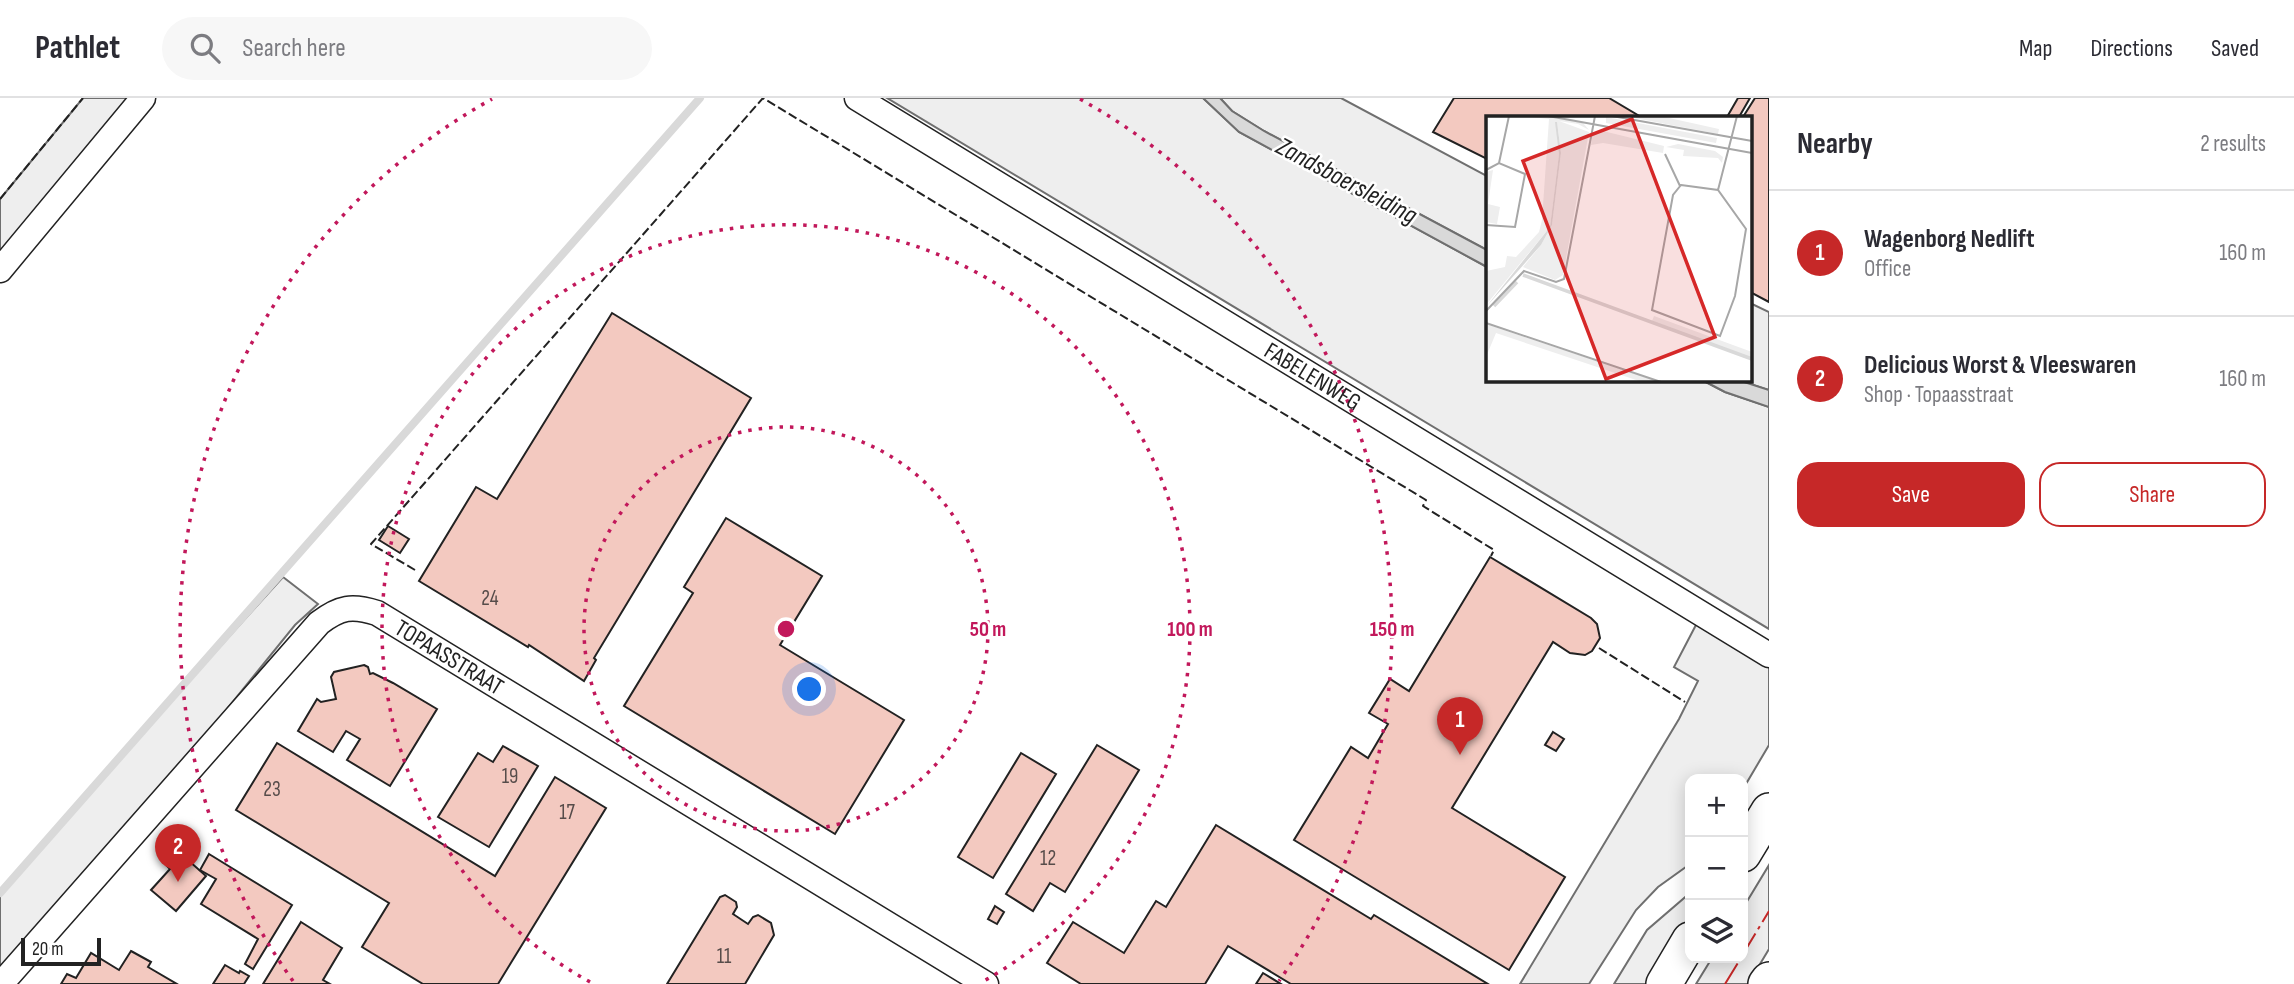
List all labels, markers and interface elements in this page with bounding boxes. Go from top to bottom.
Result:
search box [162,17,652,80]
text: Pathlet [35,28,120,68]
icon: search [186,29,224,67]
text: Search here [242,33,346,64]
text: Map [2019,34,2052,63]
text: Directions [2090,34,2173,63]
text: Saved [2211,34,2259,63]
inset map [1486,116,1752,382]
text: Nearby [1797,126,1873,162]
text: 2 results [2200,130,2266,158]
water label: Zandsboersleiding [1270,131,1422,232]
text: Wagenborg Nedlift [1864,224,2035,255]
text: 1 [1815,239,1825,267]
text: 160 m [2219,239,2266,267]
text: Office [1864,255,1911,283]
street label: FABELENWEG [1259,336,1366,417]
text: Delicious Worst & Vleeswaren [1864,350,2136,381]
text: 2 [1815,365,1825,393]
text: 160 m [2219,365,2266,393]
text: Shop · Topaasstraat [1864,381,2013,409]
button: Save [1797,462,2025,527]
button: Share [2039,462,2266,527]
house number: 24 [481,586,499,611]
street label: TOPAASSTRAAT [389,613,509,702]
centre of rings [774,617,798,641]
text: 50 m [970,617,1006,642]
text: 100 m [1167,617,1213,642]
text: 150 m [1370,617,1414,642]
your location [792,672,826,706]
pin: 1 [1437,697,1483,755]
house number: 19 [502,764,518,789]
map controls [1685,774,1748,963]
button: + [1685,774,1748,837]
house number: 23 [263,777,281,802]
house number: 17 [559,800,575,825]
pin: 2 [155,824,201,882]
button: − [1685,837,1748,900]
house number: 12 [1040,846,1056,871]
button: layers [1685,900,1748,963]
scale bar [21,935,102,967]
text: 20 m [32,938,64,961]
house number: 11 [717,944,732,969]

